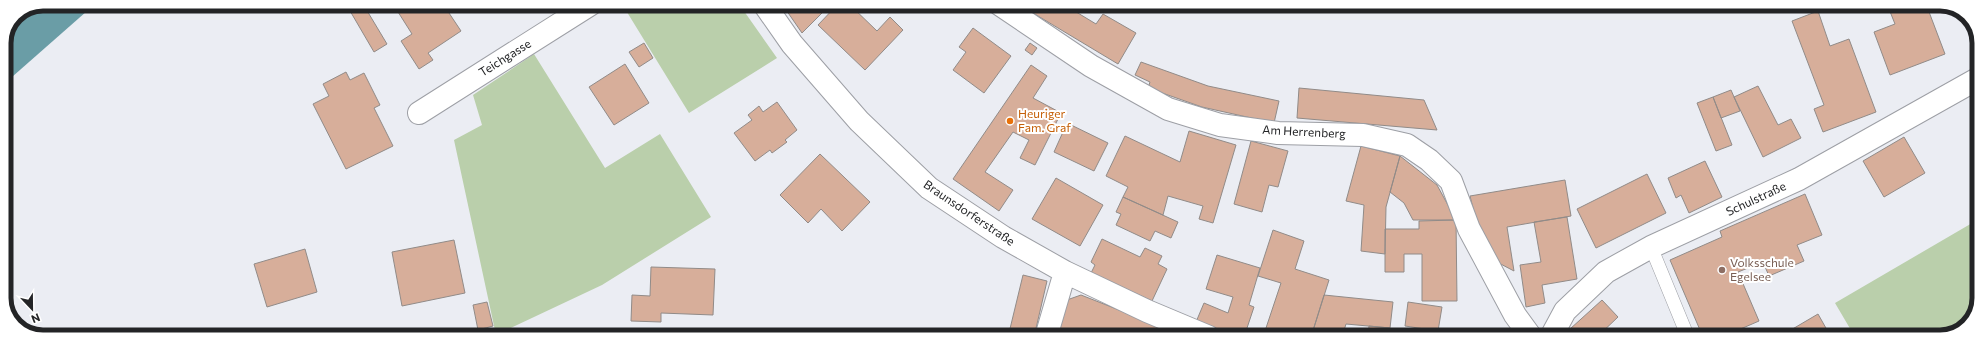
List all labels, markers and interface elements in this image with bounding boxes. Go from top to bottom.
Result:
street label: Teichgasse [476,36,533,79]
place label: Heuriger Fam. Graf [1018,106,1071,134]
marker: Heuriger Fam. Graf [1005,116,1015,126]
street label: Am Herrenberg [1262,122,1347,140]
street label: Braunsdorferstraße [921,176,1018,248]
street label: Schulstraße [1723,178,1788,218]
place label: Volksschule Egelsee [1730,255,1794,283]
marker: Volksschule Egelsee [1717,265,1727,275]
north arrow [12,289,52,329]
text: N [30,311,42,326]

